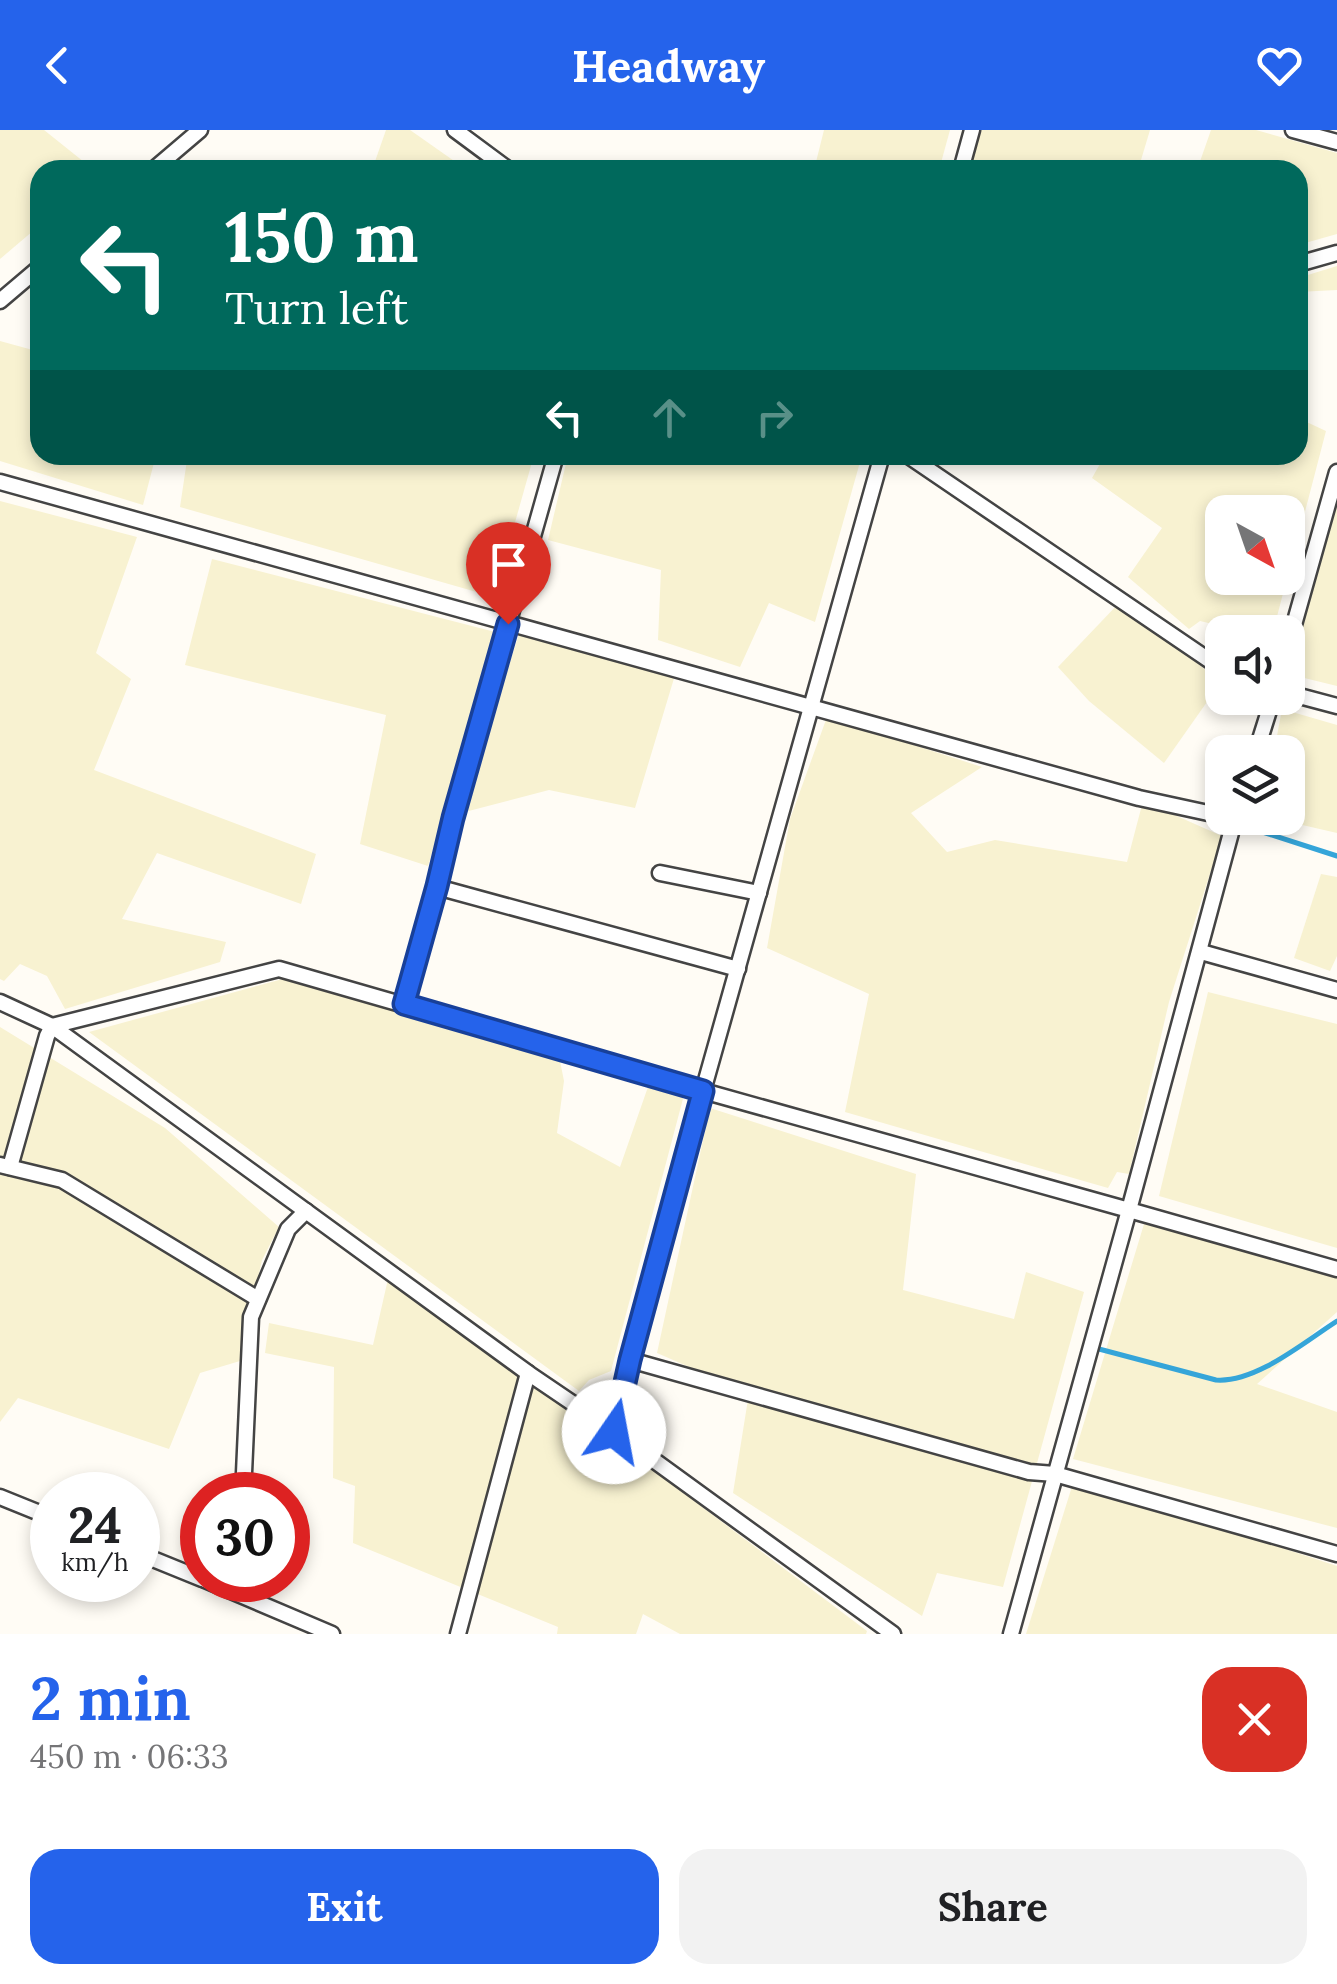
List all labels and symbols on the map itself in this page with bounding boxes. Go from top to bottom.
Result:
north arrow [1205,495,1305,595]
pin [466,522,551,625]
position arrow [562,1380,666,1484]
speed limit sign: 30 [180,1472,310,1602]

